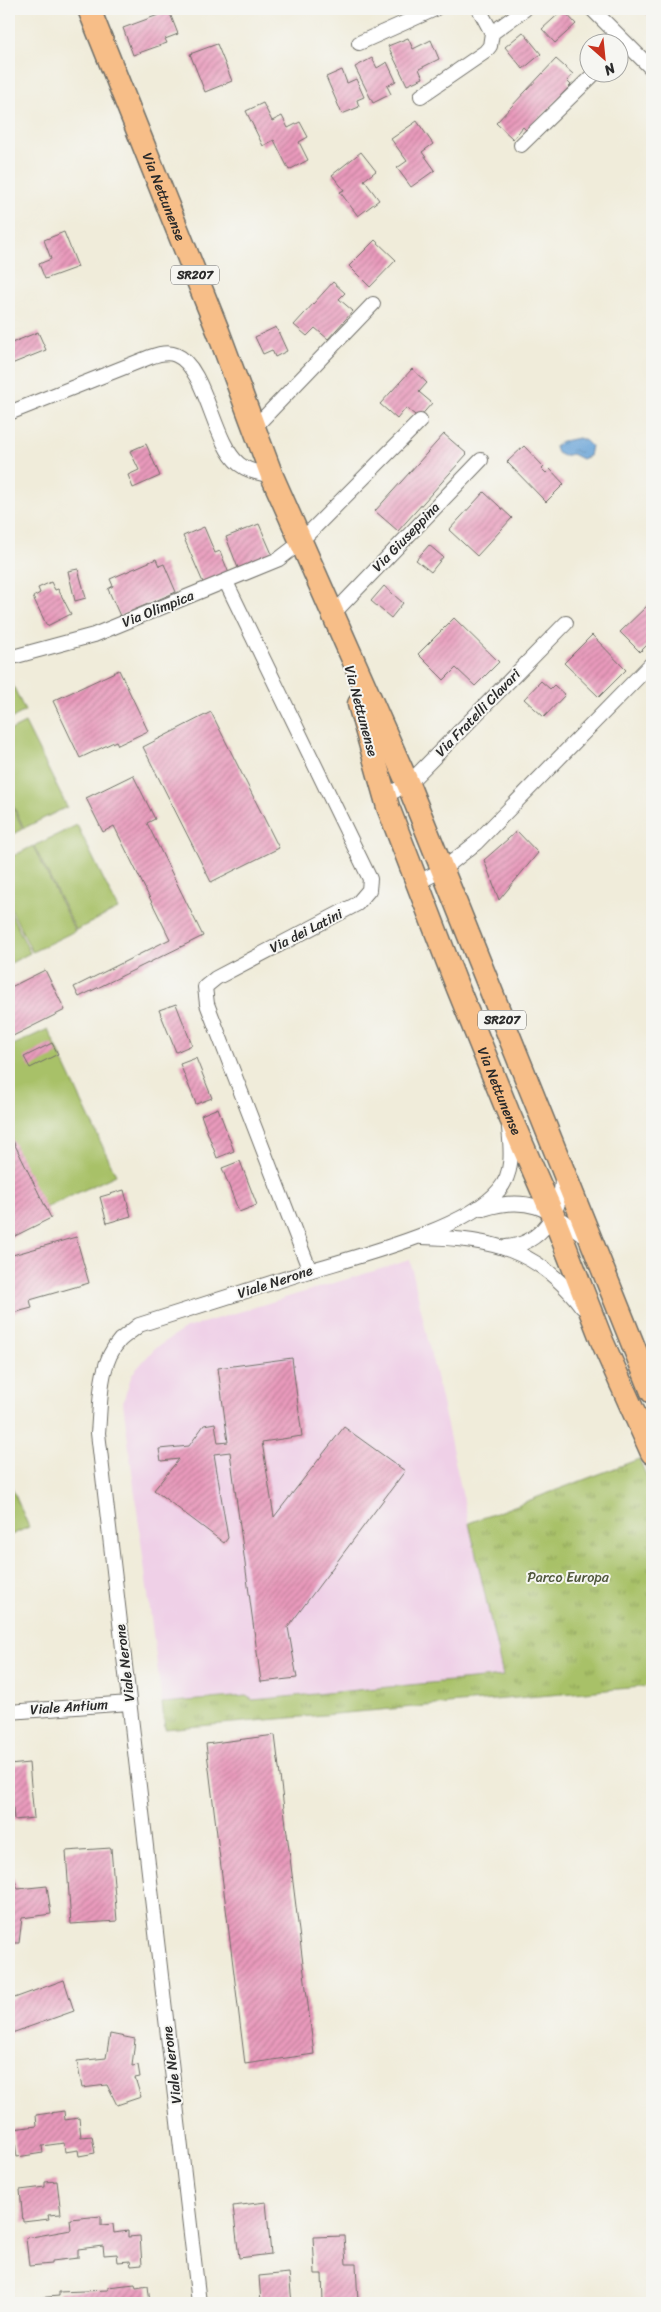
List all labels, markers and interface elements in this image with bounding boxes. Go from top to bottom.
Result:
north arrow [578,32,628,82]
text: N [599,55,621,83]
street label: Via Nettunense [135,149,193,245]
road number: SR207 [171,266,219,284]
street label: Via Giuseppina [366,496,446,578]
street label: Via Olimpica [118,583,199,635]
street label: Via Fratelli Clavari [429,662,528,763]
street label: Via Nettunense [337,663,385,760]
street label: Via dei Latini [265,901,348,960]
road number: SR207 [478,1010,526,1030]
street label: Via Nettunense [470,1043,529,1139]
street label: Viale Nerone [234,1258,316,1306]
park label: Parco Europa [527,1565,610,1590]
street label: Viale Nerone [108,1623,142,1703]
street label: Viale Antium [29,1692,109,1722]
street label: Viale Nerone [155,2025,189,2105]

